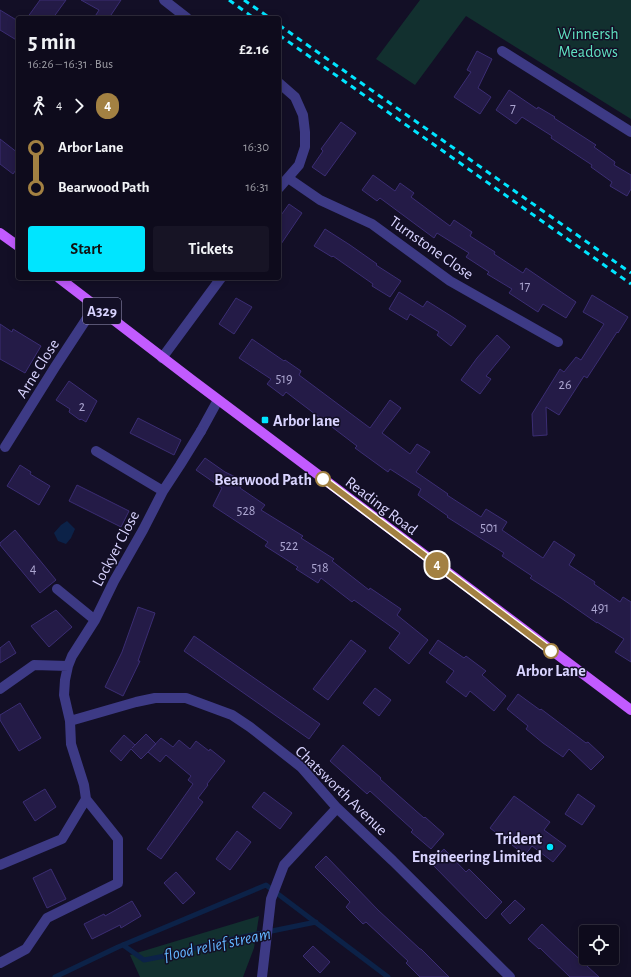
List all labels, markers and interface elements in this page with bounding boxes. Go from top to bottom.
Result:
park label: Winnersh Meadows [557,26,619,60]
text: 5 min [28,31,76,53]
text: £2.16 [239,42,269,57]
text: 16:26 – 16:31 · Bus [28,58,113,71]
icon: walk [28,95,50,117]
icon: forward [68,95,90,117]
text: 4 [56,99,62,112]
text: 4 [104,99,111,113]
house number: 7 [510,101,516,115]
text: Arbor Lane [58,140,123,155]
text: 16:30 [243,141,269,154]
text: Bearwood Path [58,180,150,195]
text: 16:31 [246,181,269,194]
street label: Turnstone Close [387,213,476,283]
button: Start [28,226,145,272]
button: Tickets [153,226,269,272]
house number: 17 [520,279,530,293]
road number: A329 [83,298,121,324]
street label: Arne Close [14,336,62,401]
house number: 519 [275,372,293,386]
house number: 26 [559,378,571,392]
house number: 2 [79,400,85,414]
place label: Arbor lane [273,413,340,429]
marker: Arbor lane [260,415,270,425]
marker: Bearwood Path [315,471,331,487]
place label: Bearwood Path [214,472,312,488]
street label: Reading Road [342,474,420,538]
house number: 528 [237,504,255,518]
street label: Lockyer Close [89,508,143,589]
house number: 501 [480,521,498,535]
house number: 522 [280,539,298,553]
line badge: 4 [424,552,450,578]
text: 4 [433,558,441,572]
house number: 518 [311,561,329,575]
house number: 4 [30,562,37,576]
house number: 491 [591,601,609,615]
marker: Arbor Lane [543,643,559,659]
place label: Arbor Lane [516,663,586,679]
street label: Chatsworth Avenue [292,743,390,839]
place label: Trident Engineering Limited [412,831,543,865]
marker: Trident Engineering Limited [545,842,555,852]
water label: flood relief stream [162,925,272,964]
map controls [579,925,619,965]
button: locate [579,925,619,965]

